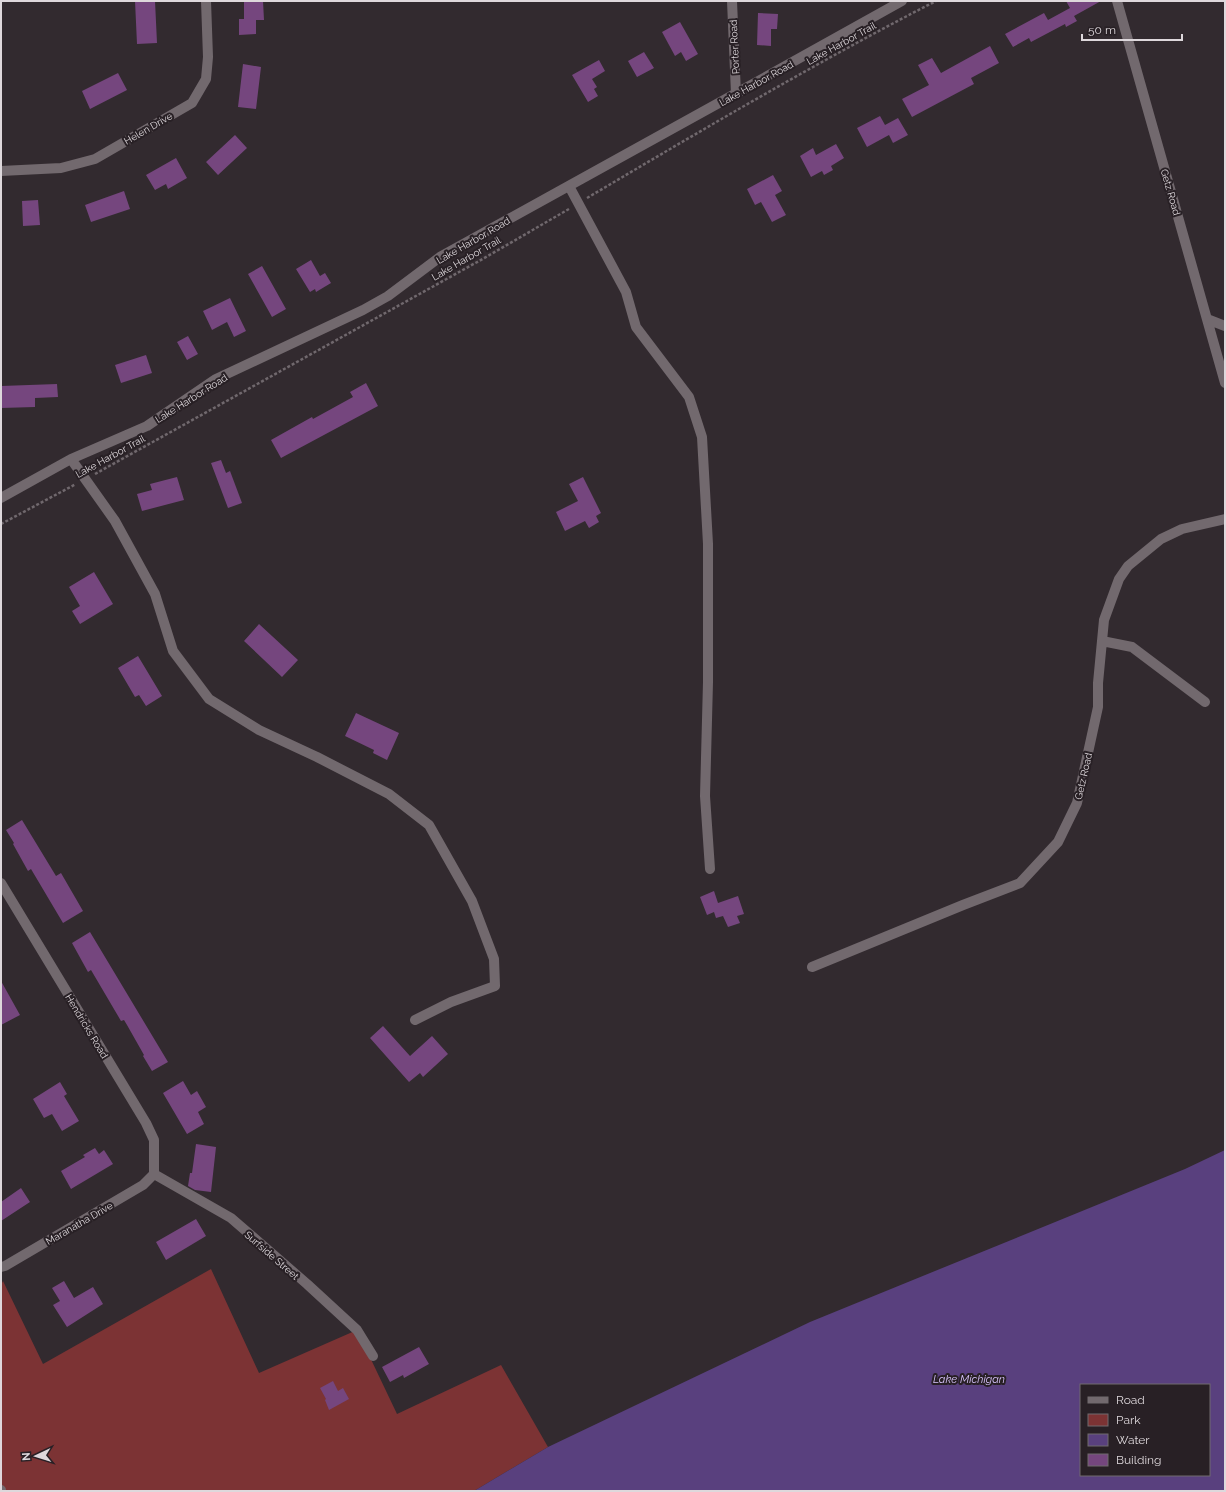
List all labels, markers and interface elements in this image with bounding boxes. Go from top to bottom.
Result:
scale bar [1082,16,1182,42]
street label: Porter Road [728,19,741,74]
street label: Lake Harbor Trail [805,20,878,67]
text: 50 m [1088,23,1116,37]
street label: Lake Harbor Road [717,59,795,108]
street label: Helen Drive [122,110,174,147]
street label: Getz Road [1159,168,1182,217]
street label: Lake Harbor Road [435,215,512,266]
street label: Lake Harbor Trail [430,234,503,283]
street label: Lake Harbor Road [153,372,229,425]
street label: Lake Harbor Trail [74,433,147,480]
street label: Getz Road [1073,752,1094,801]
street label: Hendricks Road [63,992,110,1060]
street label: Maranatha Drive [44,1200,115,1247]
street label: Surfside Street [242,1229,302,1282]
water label: Lake Michigan [933,1373,1005,1386]
legend [1080,1384,1210,1476]
text: Road [1116,1393,1145,1407]
text: Park [1116,1413,1141,1427]
text: Water [1116,1433,1150,1447]
north arrow [16,1436,56,1476]
text: N [20,1452,33,1461]
text: Building [1116,1453,1162,1467]

